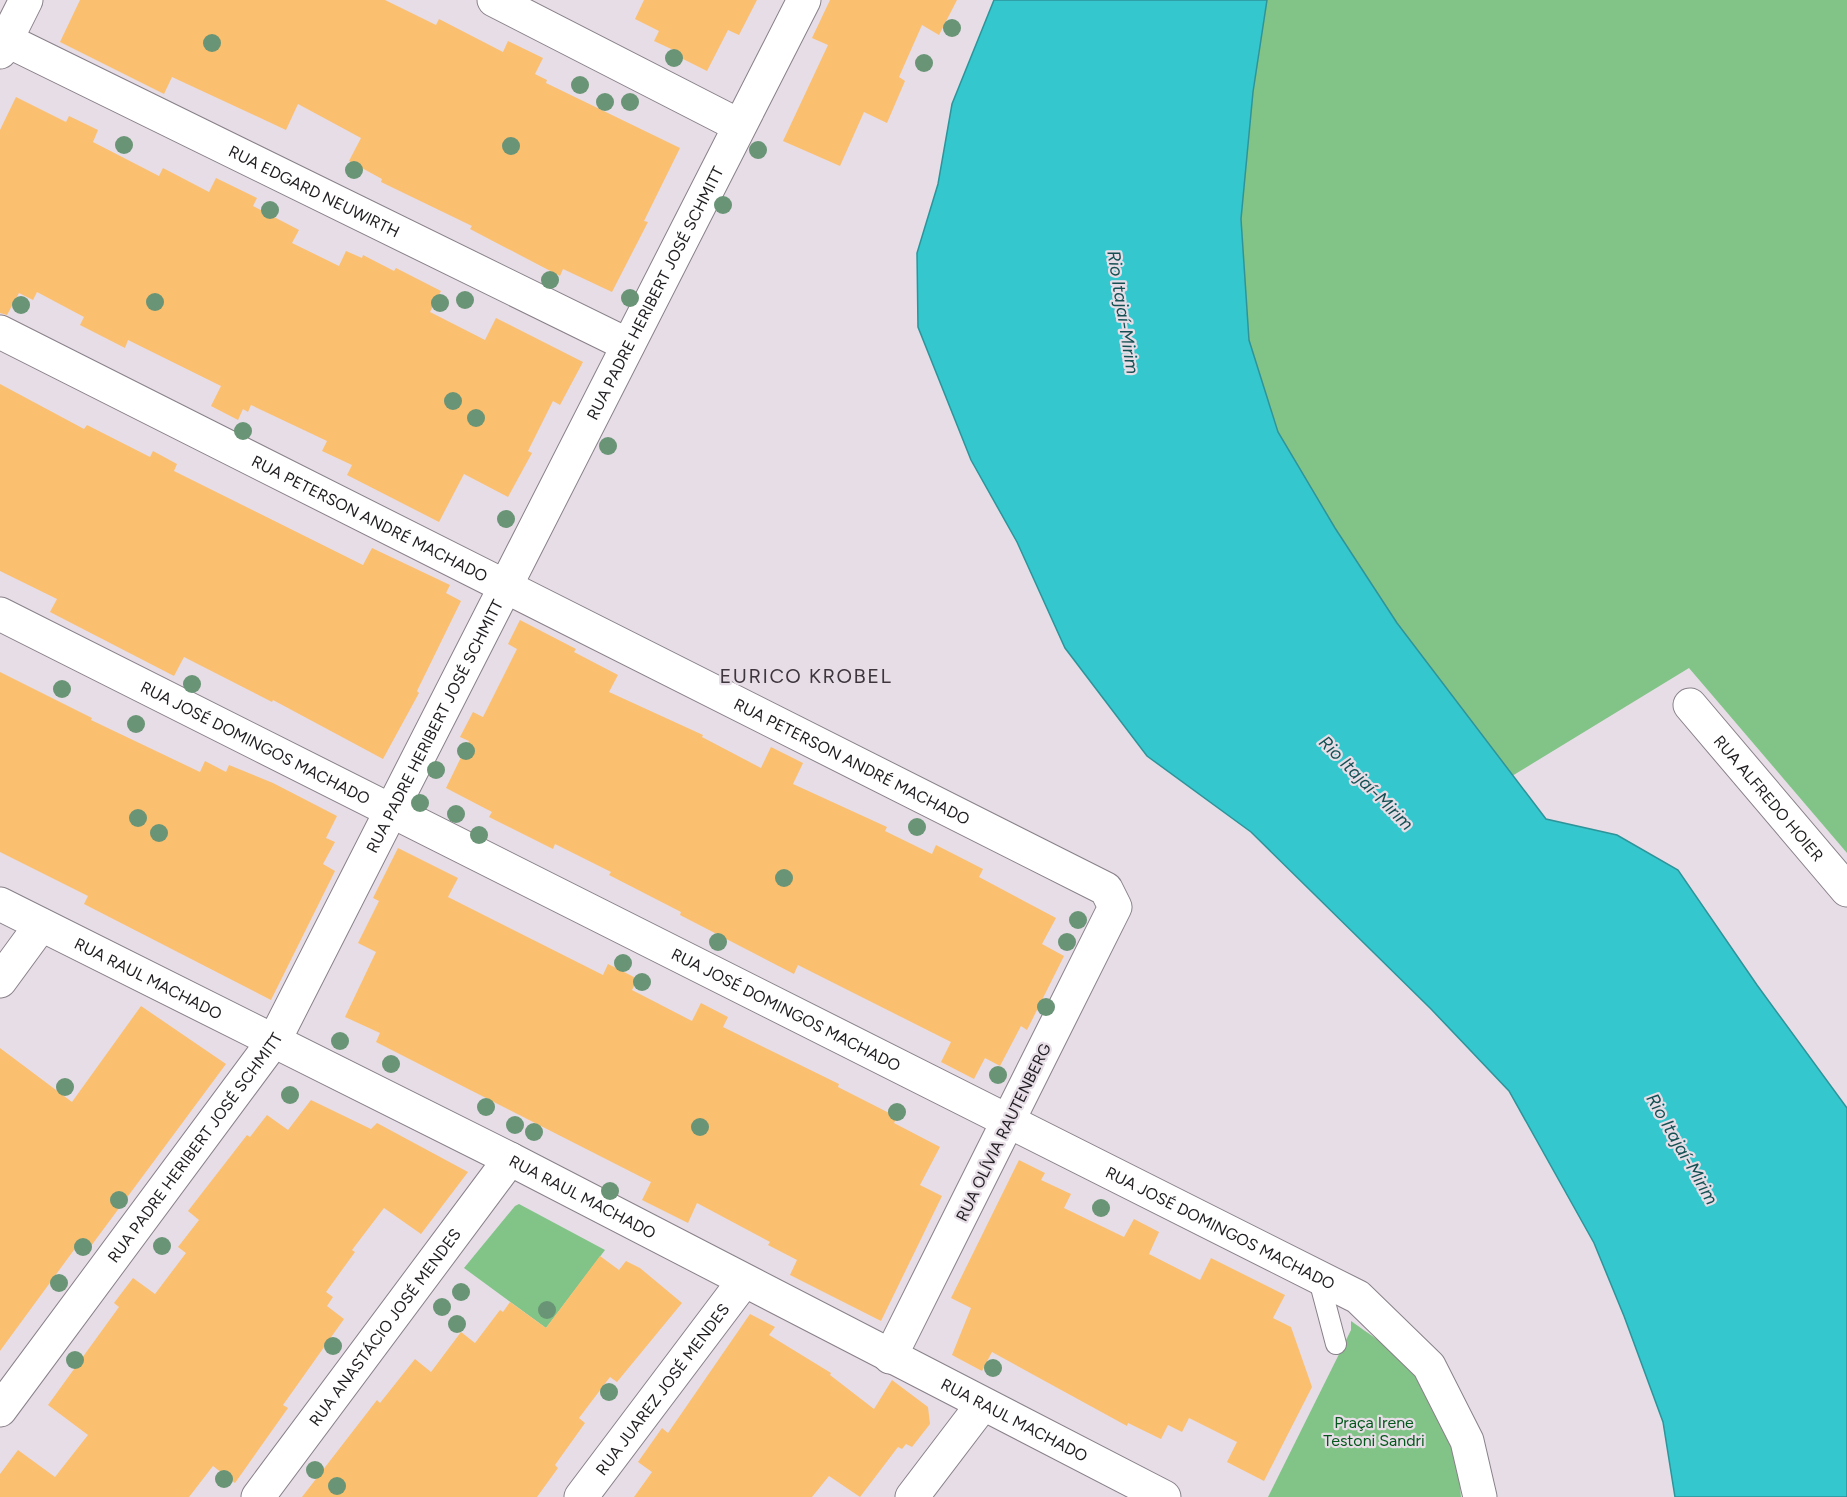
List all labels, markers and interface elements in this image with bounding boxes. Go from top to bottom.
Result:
street label: RUA EDGARD NEUWIRTH [225,142,403,242]
street label: RUA PADRE HERIBERT JOSÉ SCHMITT [583,163,728,423]
water label: Rio Itajaí-Mirim [1102,249,1144,375]
street label: RUA PETERSON ANDRÉ MACHADO [248,451,491,586]
street label: RUA PADRE HERIBERT JOSÉ SCHMITT [362,596,507,856]
district label: EURICO KROBEL [720,664,893,688]
street label: RUA JOSÉ DOMINGOS MACHADO [138,677,373,809]
street label: RUA PETERSON ANDRÉ MACHADO [731,694,973,829]
water label: Rio Itajaí-Mirim [1314,731,1418,835]
street label: RUA ALFREDO HOIER [1710,731,1827,865]
street label: RUA RAUL MACHADO [71,934,225,1024]
street label: RUA JOSÉ DOMINGOS MACHADO [668,944,904,1075]
street label: RUA PADRE HERIBERT JOSÉ SCHMITT [104,1029,287,1266]
street label: RUA OLÍVIA RAUTENBERG [952,1040,1055,1224]
water label: Rio Itajaí-Mirim [1641,1090,1723,1208]
street label: RUA RAUL MACHADO [506,1151,659,1243]
street label: RUA JOSÉ DOMINGOS MACHADO [1102,1163,1338,1294]
street label: RUA ANASTÁCIO JOSÉ MENDES [305,1225,465,1430]
street label: RUA JUAREZ JOSÉ MENDES [592,1300,734,1479]
street label: RUA RAUL MACHADO [938,1374,1091,1466]
park label: Praça Irene Testoni Sandri [1323,1413,1425,1450]

